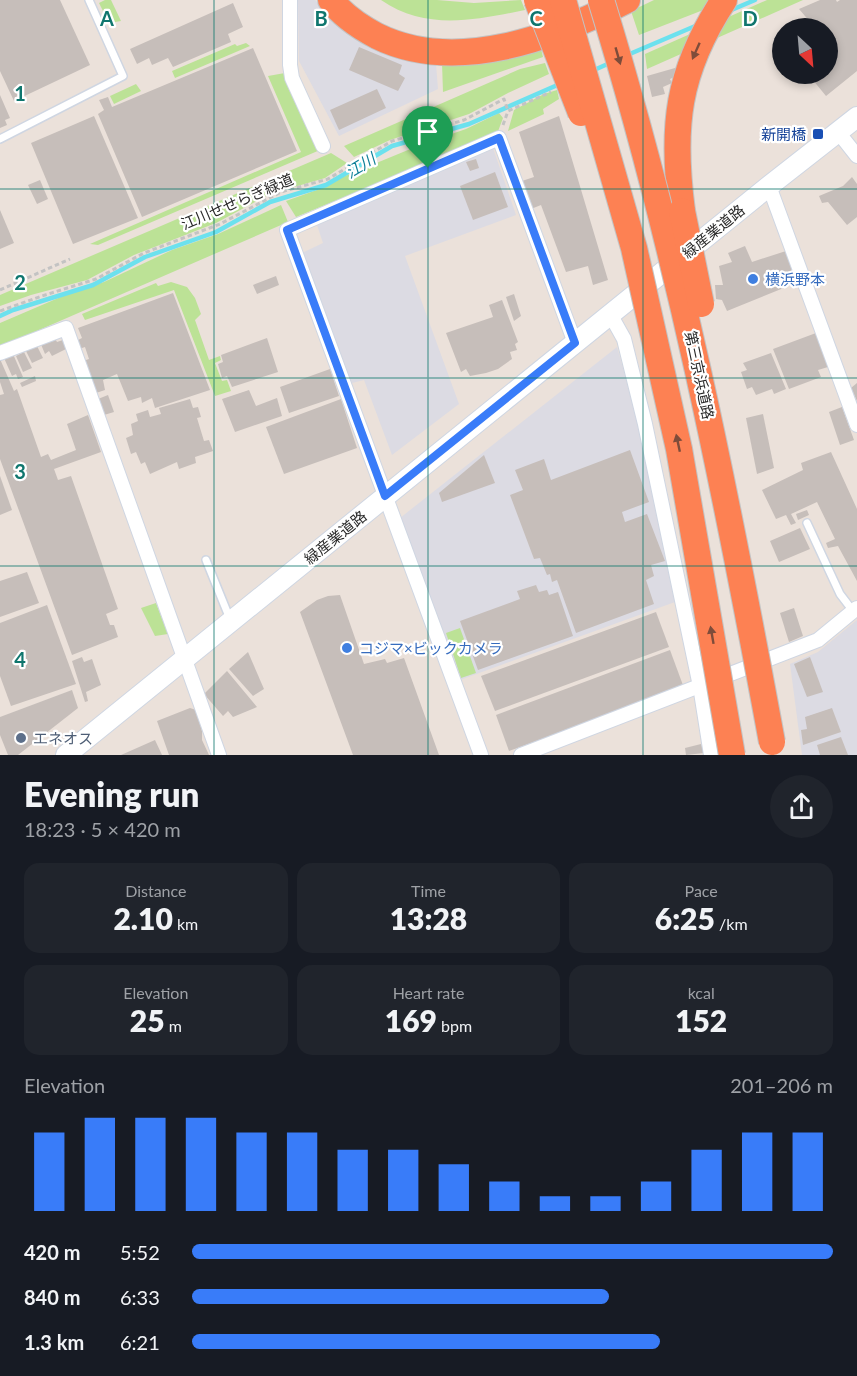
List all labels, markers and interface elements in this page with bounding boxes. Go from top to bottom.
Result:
text: A [99,6,114,30]
text: B [314,6,328,30]
text: C [529,6,543,30]
text: D [742,6,758,30]
north arrow [772,18,838,84]
map controls [772,18,838,84]
one-way arrow [691,42,700,60]
one-way arrow [614,47,623,65]
text: 1 [14,81,26,105]
pin [402,106,453,168]
icon: arrive [411,115,444,148]
place label: 新開橋 [761,125,806,143]
marker: 新開橋 [811,127,825,141]
water label: 江川 [341,148,380,181]
street label: 江川せせらぎ緑道 [178,169,296,233]
street label: 緑産業道路 [678,200,748,262]
text: 2 [14,270,26,294]
place label: 横浜野本 [765,270,825,288]
marker: 横浜野本 [746,272,760,286]
street label: 第三京浜道路 [682,329,718,421]
one-way arrow [673,433,682,452]
text: 3 [14,459,26,483]
street label: 緑産業道路 [300,506,370,568]
one-way arrow [707,626,716,645]
place label: コジマ×ビックカメラ [359,639,503,657]
marker: コジマ×ビックカメラ [340,641,354,655]
text: 4 [14,647,26,671]
place label: エネオス [33,729,93,747]
marker: エネオス [14,731,28,745]
text: Evening run [24,774,199,814]
button: share [770,775,833,838]
text: 18:23 · 5 × 420 m [24,817,181,841]
text: Distance [125,881,187,900]
text: Time [411,881,446,900]
text: Pace [685,881,718,900]
text: 2.10 [113,900,173,936]
text: 13:28 [390,900,467,936]
text: 6:25 [655,900,715,936]
text: km [173,914,198,933]
text: /km [715,914,748,933]
text: Elevation [123,983,188,1002]
text: Heart rate [393,983,464,1002]
text: kcal [688,983,715,1002]
text: 25 [130,1002,165,1038]
text: 169 [385,1002,437,1038]
text: 152 [675,1002,727,1038]
text: m [165,1016,182,1035]
text: bpm [437,1016,472,1035]
text: Elevation [24,1073,105,1097]
text: 201–206 m [730,1073,833,1097]
text: 420 m [24,1240,80,1264]
text: 5:52 [120,1240,160,1264]
text: 840 m [24,1285,80,1309]
text: 6:33 [120,1285,160,1309]
text: 1.3 km [24,1330,84,1354]
text: 6:21 [120,1330,160,1354]

